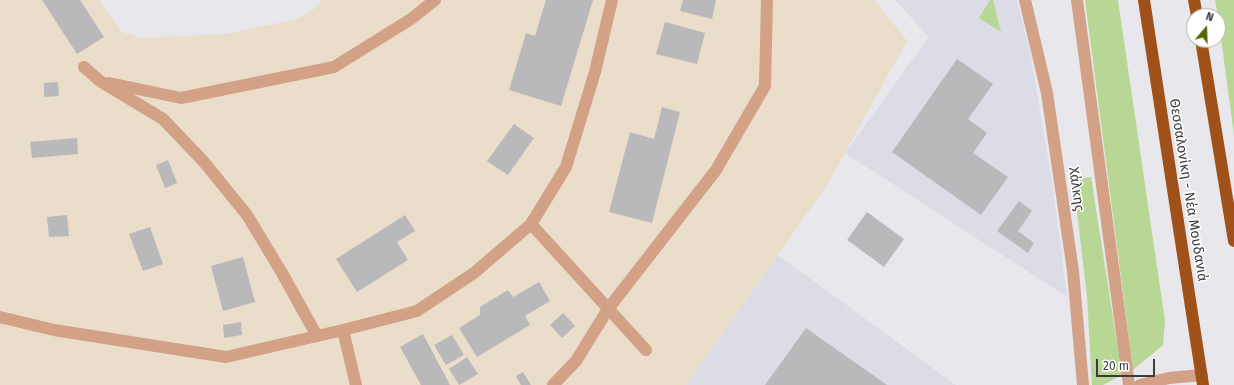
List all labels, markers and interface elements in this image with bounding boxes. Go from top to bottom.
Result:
north arrow [1186,8,1226,48]
text: N [1204,10,1215,24]
street label: Θεσσαλονίκη - Νέα Μουδανιά [1165,97,1211,283]
street label: Χάλκης [1065,166,1087,212]
scale bar [1098,351,1157,377]
text: 20 m [1103,359,1129,373]

